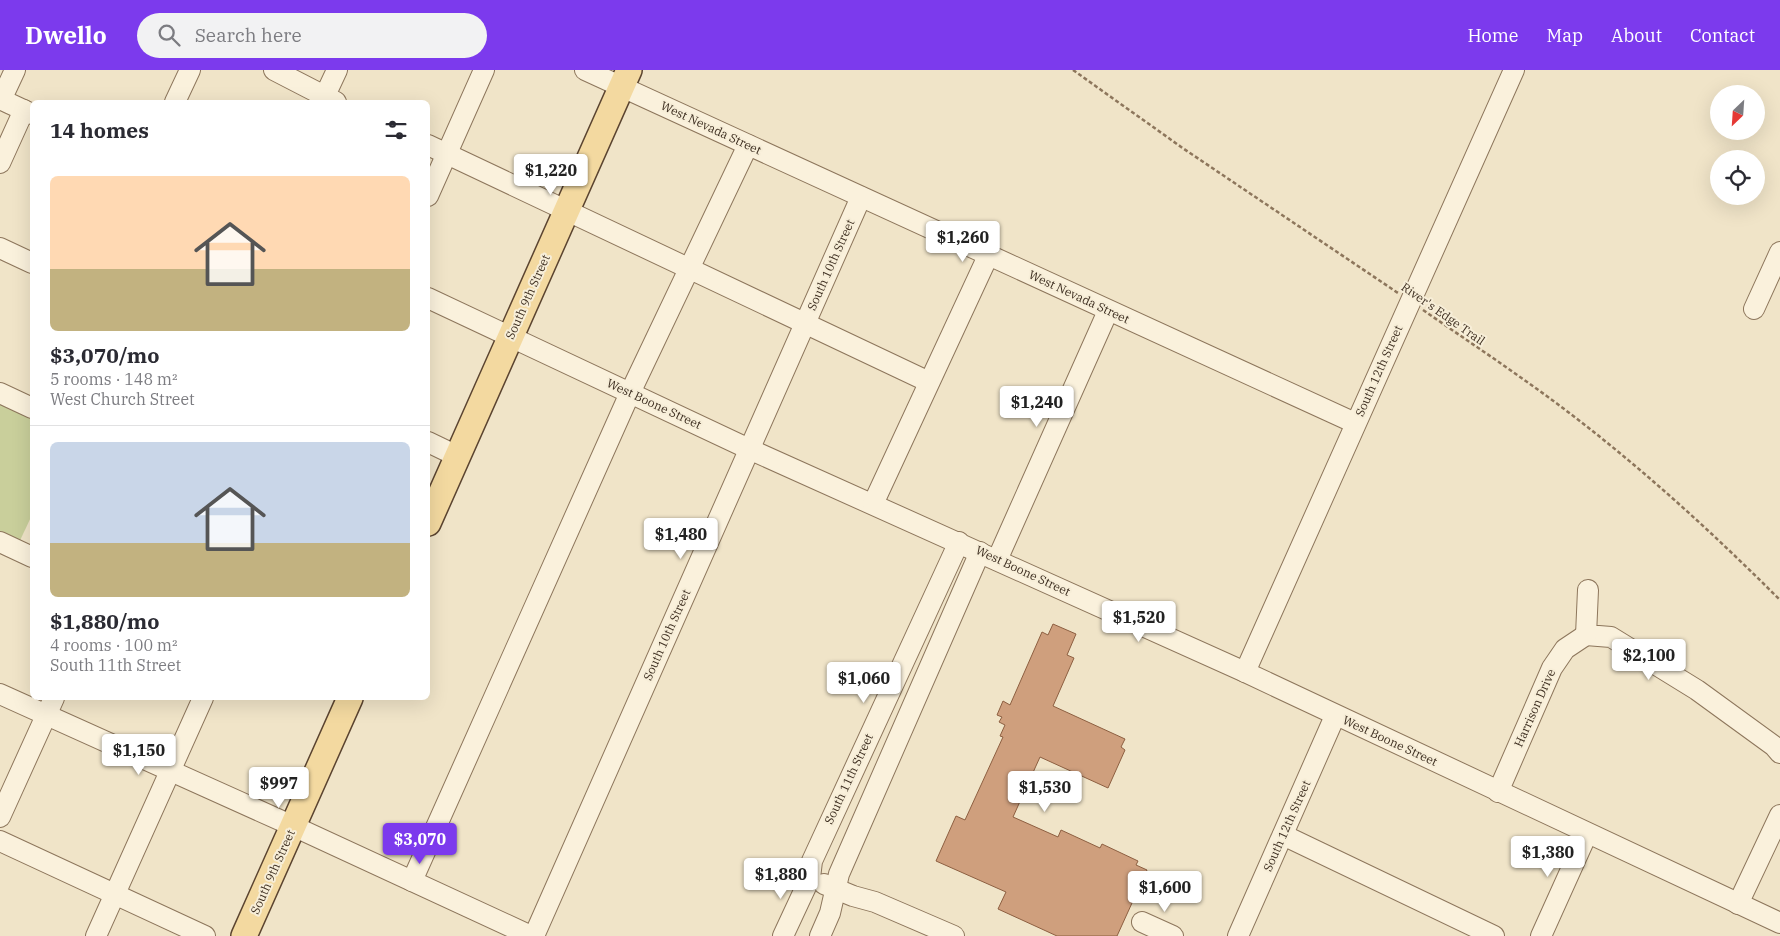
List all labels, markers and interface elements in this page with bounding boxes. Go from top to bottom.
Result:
search box [137,13,487,58]
text: Dwello [25,19,107,51]
icon: search [155,21,183,49]
text: Search here [195,23,302,47]
text: Home [1467,24,1519,47]
text: Map [1547,24,1583,47]
text: About [1611,24,1662,47]
text: Contact [1690,24,1755,47]
north arrow [1710,85,1765,140]
map controls [1710,85,1765,205]
street label: West Nevada Street [659,98,764,157]
text: 14 homes [50,116,149,144]
icon: filters [382,116,410,144]
button: locate [1710,150,1765,205]
pin: $1,220 [510,154,592,196]
text: $1,220 [525,160,577,180]
icon: home [185,209,275,299]
street label: South 10th Street [804,217,857,313]
pin: $1,260 [922,220,1004,263]
text: $1,260 [937,227,989,247]
street label: South 9th Street [502,252,553,341]
street label: West Nevada Street [1027,267,1132,326]
street label: River's Edge Trail [1398,279,1488,348]
street label: South 12th Street [1352,323,1405,419]
text: $3,070/mo [50,341,159,369]
text: 5 rooms · 148 m² [50,369,178,389]
street label: West Boone Street [605,375,704,432]
pin: $1,240 [996,386,1078,428]
text: West Church Street [50,389,195,409]
text: $1,240 [1011,392,1063,412]
icon: home [185,474,275,564]
pin: $1,480 [640,518,722,560]
text: $1,480 [655,524,707,544]
street label: West Boone Street [974,542,1073,599]
street label: South 10th Street [640,587,693,683]
pin: $1,520 [1098,600,1180,643]
text: $1,880/mo [50,607,159,635]
text: $1,520 [1113,607,1165,627]
text: 4 rooms · 100 m² [50,635,178,655]
pin: $2,100 [1608,638,1690,681]
text: $2,100 [1623,645,1675,665]
text: South 11th Street [50,655,181,675]
pin: $1,060 [823,662,905,704]
street label: Harrison Drive [1511,666,1558,749]
text: $1,060 [838,668,890,688]
street label: West Boone Street [1341,712,1440,769]
street label: South 11th Street [821,731,876,827]
pin: $1,150 [98,734,180,776]
text: $1,150 [113,740,165,760]
pin: $997 [249,766,309,809]
pin: $1,530 [1004,770,1086,813]
text: $997 [260,773,298,793]
text: $1,530 [1019,777,1071,797]
street label: South 12th Street [1260,778,1313,874]
pin: $3,070 [379,822,461,865]
street label: South 9th Street [247,827,298,916]
text: $3,070 [394,829,446,849]
pin: $1,380 [1507,836,1589,878]
text: $1,380 [1522,842,1574,862]
pin: $1,880 [740,858,822,900]
text: $1,880 [755,864,807,884]
pin: $1,600 [1124,870,1206,913]
text: $1,600 [1139,877,1191,897]

